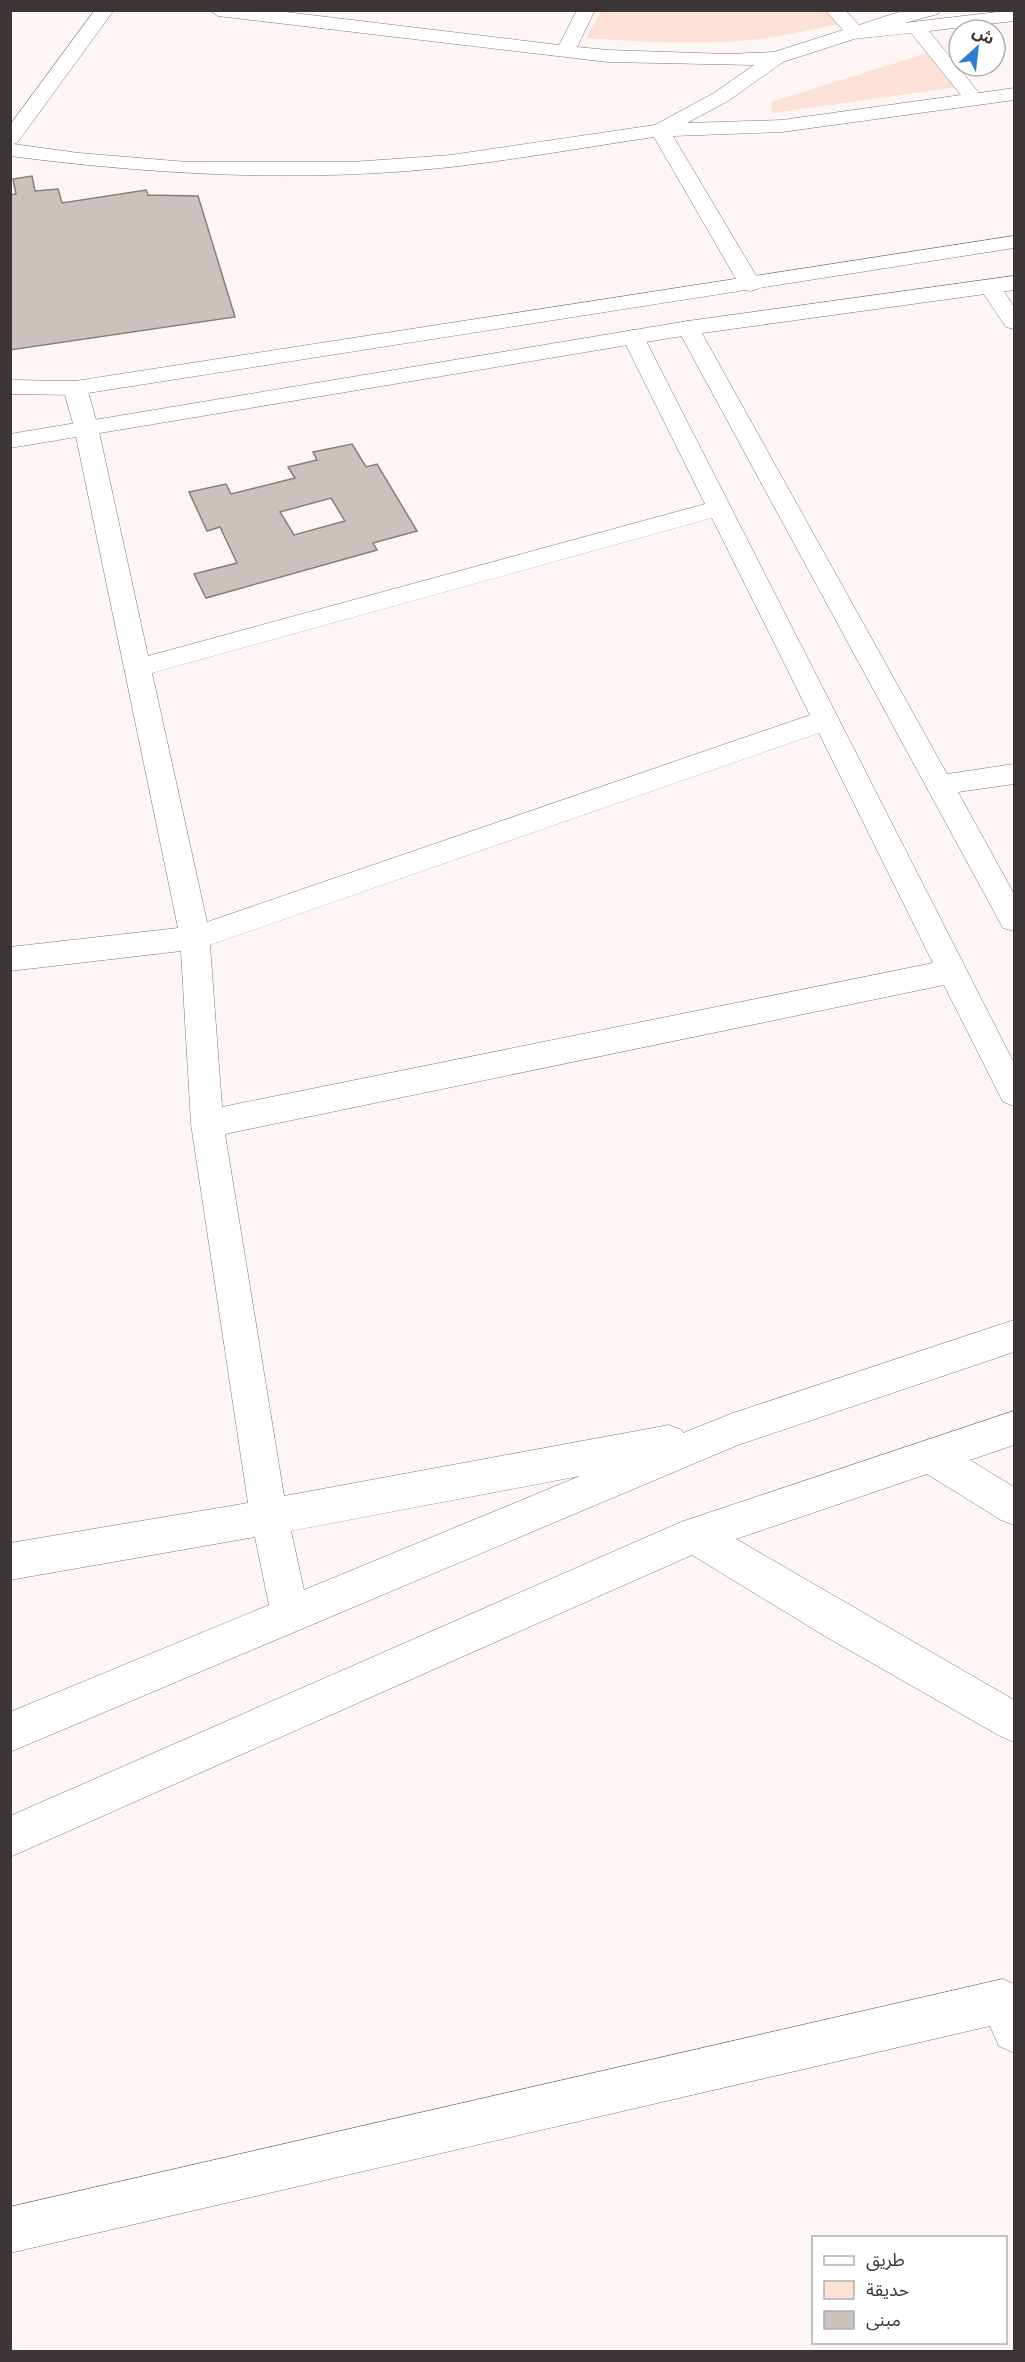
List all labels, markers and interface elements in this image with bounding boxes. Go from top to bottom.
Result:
north arrow [947,18,1007,78]
text: ش [970,22,998,49]
legend [812,2236,1007,2344]
text: طريق [866,2249,905,2271]
text: حديقة [866,2279,909,2300]
text: مبنى [866,2309,901,2331]

